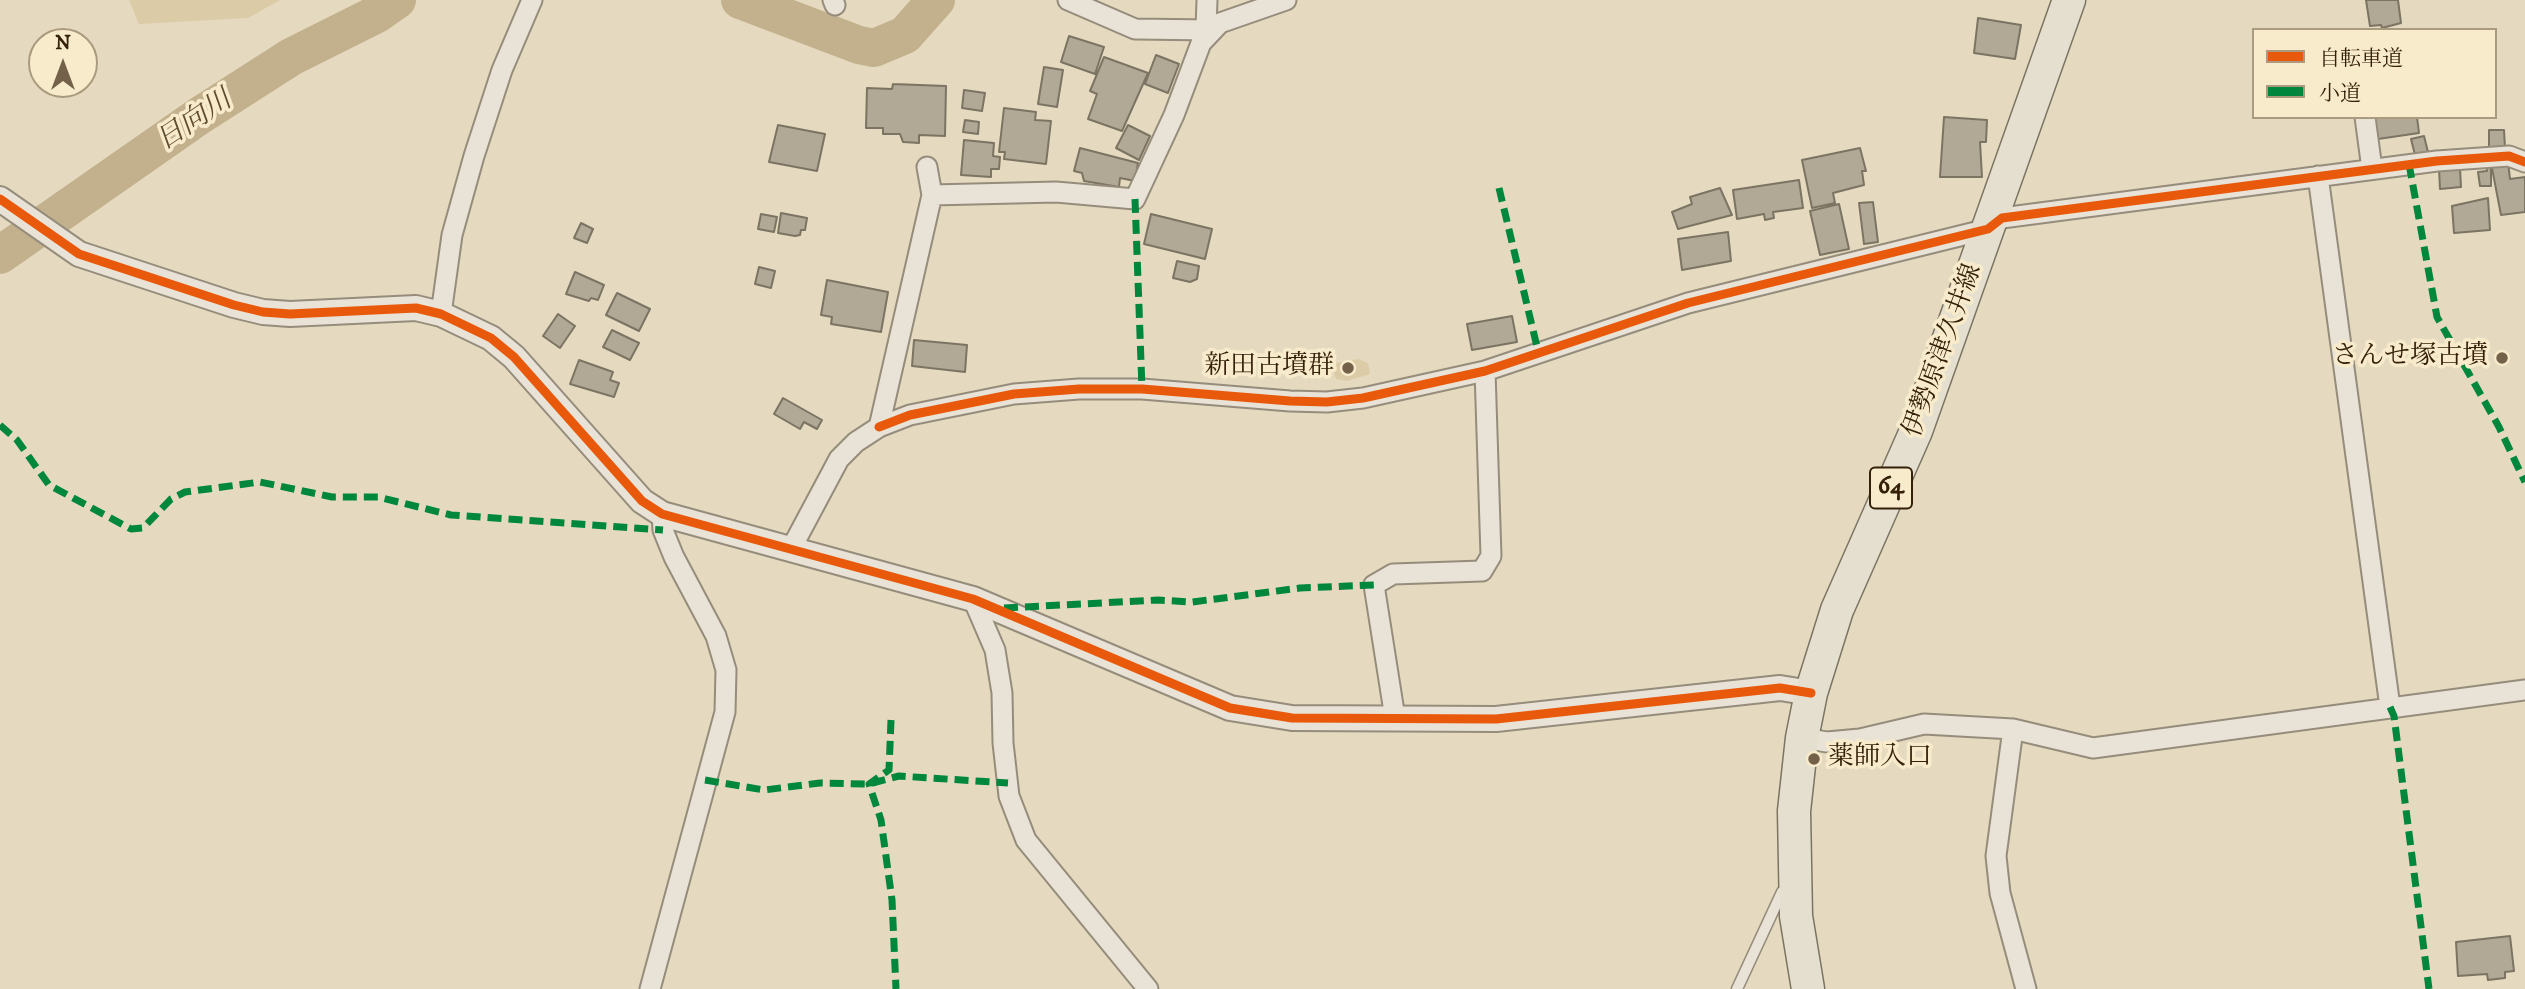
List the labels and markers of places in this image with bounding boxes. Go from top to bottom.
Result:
place label: さんせ塚古墳 [2332,342,2488,374]
marker: さんせ塚古墳 [2494,350,2510,366]
place label: 新田古墳群 [1204,352,1334,384]
marker: 新田古墳群 [1340,360,1356,376]
place label: 薬師入口 [1828,743,1932,775]
marker: 薬師入口 [1806,751,1822,767]

